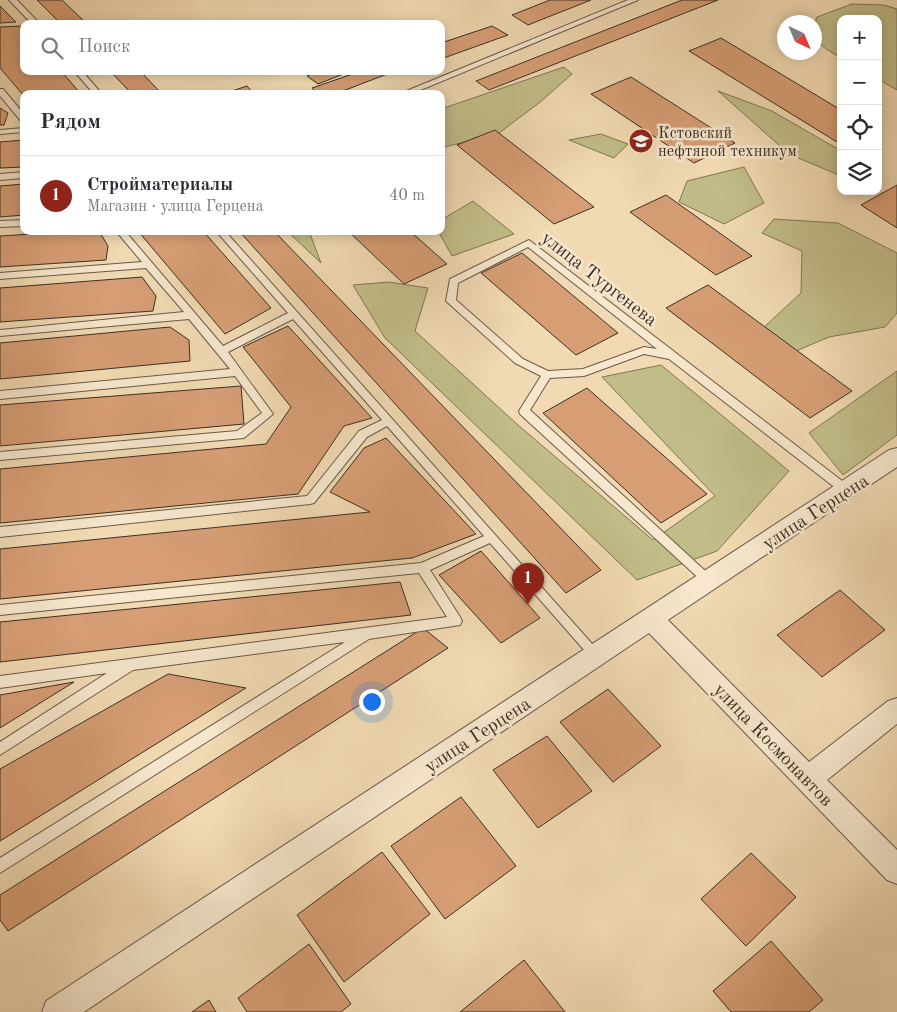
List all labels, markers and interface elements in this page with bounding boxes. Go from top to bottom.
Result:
north arrow [777,15,822,60]
map controls [837,15,882,195]
button: + [837,15,882,60]
search box [20,20,445,75]
icon: search [38,34,66,62]
text: Поиск [78,38,130,57]
button: − [837,60,882,105]
button: locate [837,105,882,150]
text: Рядом [40,112,101,133]
place label: Кстовский нефтяной техникум [658,126,797,160]
school or university icon: Кстовский нефтяной техникум [628,128,654,154]
button: layers [837,150,882,195]
text: Стройматериалы [87,176,233,195]
text: 1 [51,188,61,204]
text: 40 m [389,188,425,204]
text: Магазин · улица Герцена [87,199,264,215]
street label: улица Тургенева [537,229,660,331]
street label: улица Герцена [760,471,873,554]
pin: 1 [512,563,544,604]
street label: улица Космонавтов [709,681,835,811]
your location [359,689,385,715]
street label: улица Герцена [422,694,535,777]

